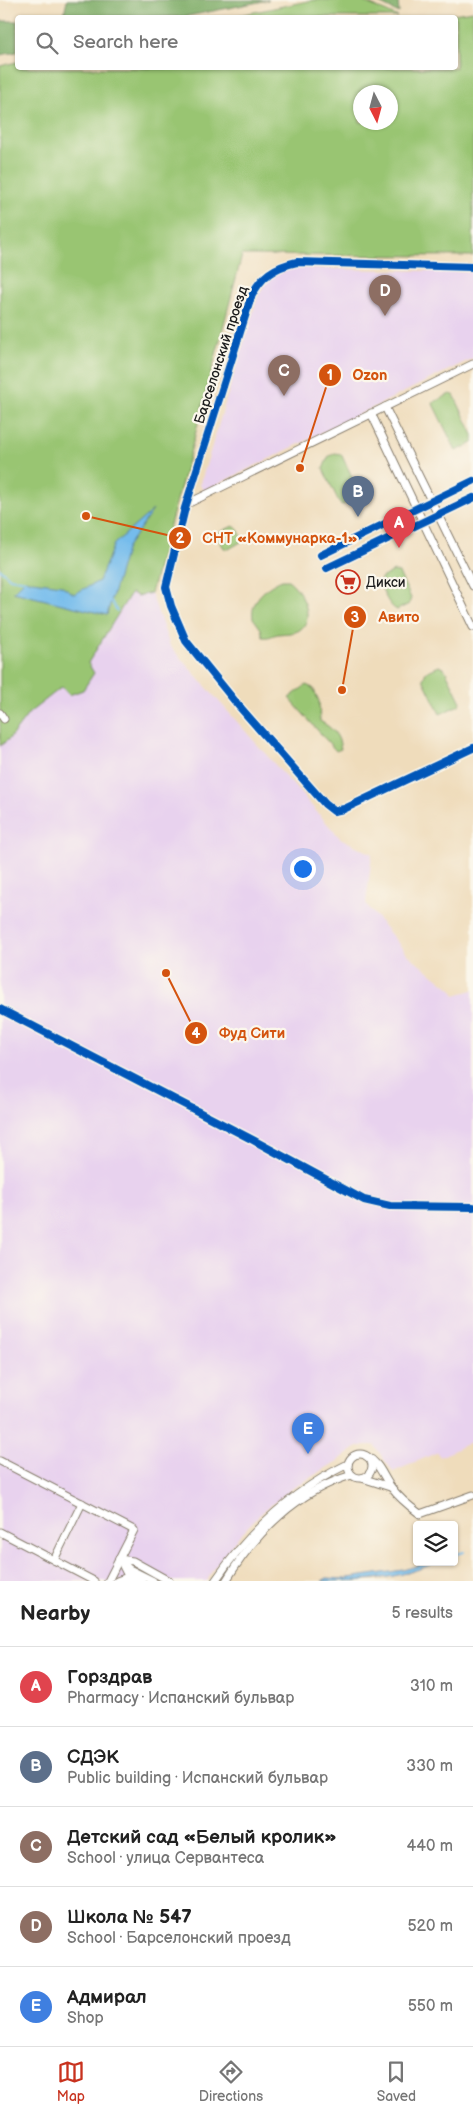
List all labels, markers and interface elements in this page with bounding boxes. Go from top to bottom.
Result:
search box [15,15,458,70]
icon: search [33,29,61,57]
text: Search here [73,31,178,54]
north arrow [353,85,398,130]
pin: D [369,275,401,316]
street label: Барселонский проезд [191,283,251,426]
pin: C [268,355,300,396]
callout: Ozon [317,360,397,390]
text: 1 [327,366,333,385]
text: Ozon [353,366,387,385]
pin: B [342,476,374,517]
pin: A [383,507,415,548]
callout: СНТ «Коммунарка-1» [168,523,368,553]
text: 2 [176,529,185,548]
text: СНТ «Коммунарка-1» [202,529,358,548]
supermarket icon: Дикси [335,569,361,595]
place label: Дикси [366,574,406,591]
callout: Авито [343,602,429,632]
text: 3 [351,608,360,627]
text: Авито [377,608,420,627]
your location [290,856,316,882]
callout: Фуд Сити [184,1018,295,1048]
text: 4 [192,1024,201,1043]
text: Фуд Сити [219,1024,285,1043]
pin: E [292,1413,324,1454]
map controls [413,1521,458,1566]
button: layers [413,1521,458,1566]
text: Nearby [20,1601,90,1626]
text: 5 results [391,1604,453,1623]
text: Горздрав [67,1666,152,1689]
text: A [31,1677,41,1696]
text: 310 m [410,1677,453,1696]
text: Pharmacy · Испанский бульвар [67,1689,294,1708]
text: СДЭК [67,1746,119,1769]
text: B [30,1757,42,1776]
text: 330 m [406,1757,453,1776]
text: Public building · Испанский бульвар [67,1769,328,1788]
text: Детский сад «Белый кролик» [67,1826,337,1849]
text: C [30,1837,42,1856]
text: 440 m [407,1837,453,1856]
text: School · улица Сервантеса [67,1849,264,1868]
text: Школа № 547 [67,1906,192,1929]
text: D [30,1917,42,1936]
text: 520 m [407,1917,453,1936]
text: School · Барселонский проезд [67,1929,291,1948]
text: Адмирал [67,1986,147,2009]
text: E [31,1997,41,2016]
text: 550 m [408,1997,453,2016]
text: Shop [67,2009,104,2028]
tab: Map [57,2058,85,2105]
tab: Directions [199,2058,263,2105]
tab: Saved [377,2058,416,2105]

